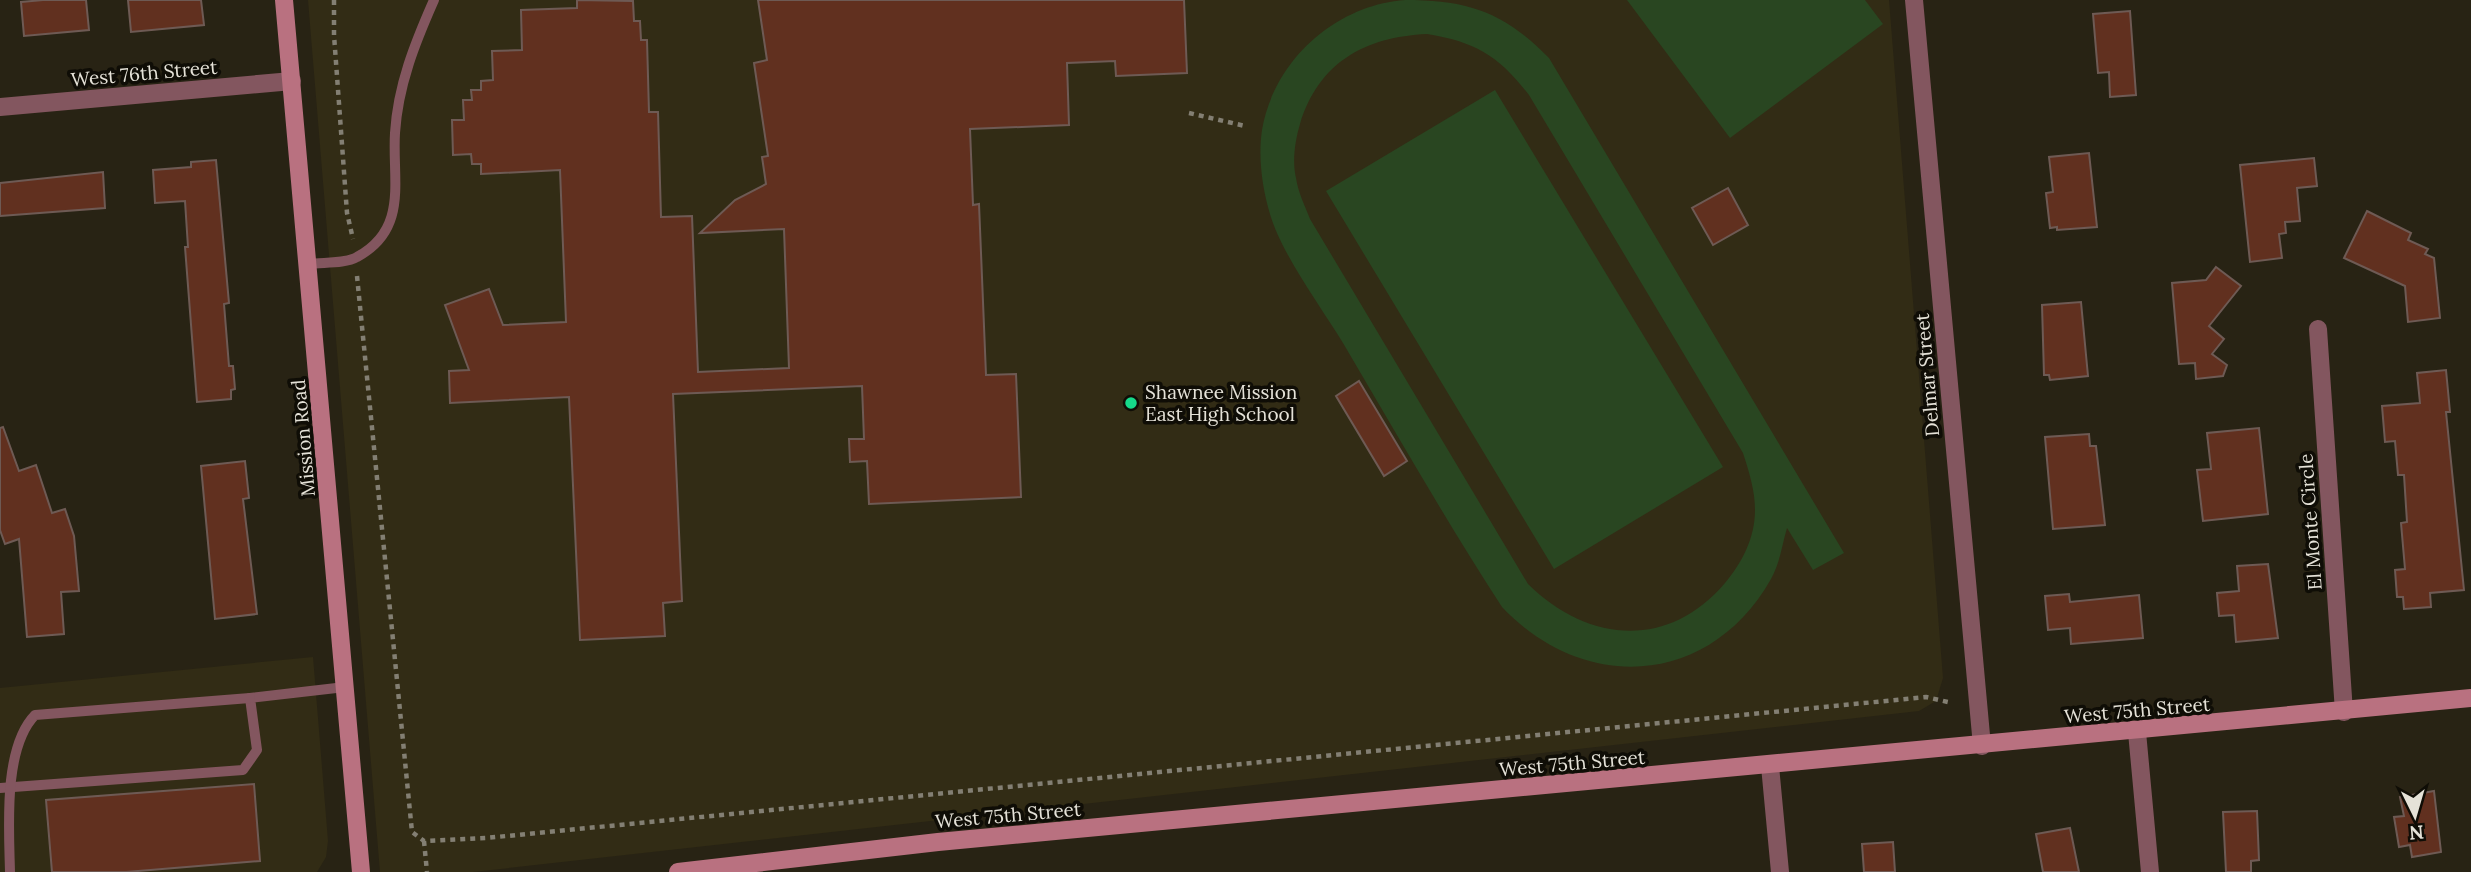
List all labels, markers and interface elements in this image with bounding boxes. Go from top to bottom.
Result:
street label: West 76th Street [70,55,219,91]
street label: Delmar Street [1910,312,1944,438]
street label: Mission Road [286,378,320,498]
place label: Shawnee Mission East High School [1145,380,1297,426]
marker: Shawnee Mission East High School [1123,395,1139,411]
street label: El Monte Circle [2293,453,2327,591]
street label: West 75th Street [2063,692,2212,728]
street label: West 75th Street [1498,745,1647,781]
north arrow [2380,781,2450,851]
street label: West 75th Street [934,797,1083,833]
text: N [2408,820,2425,846]

